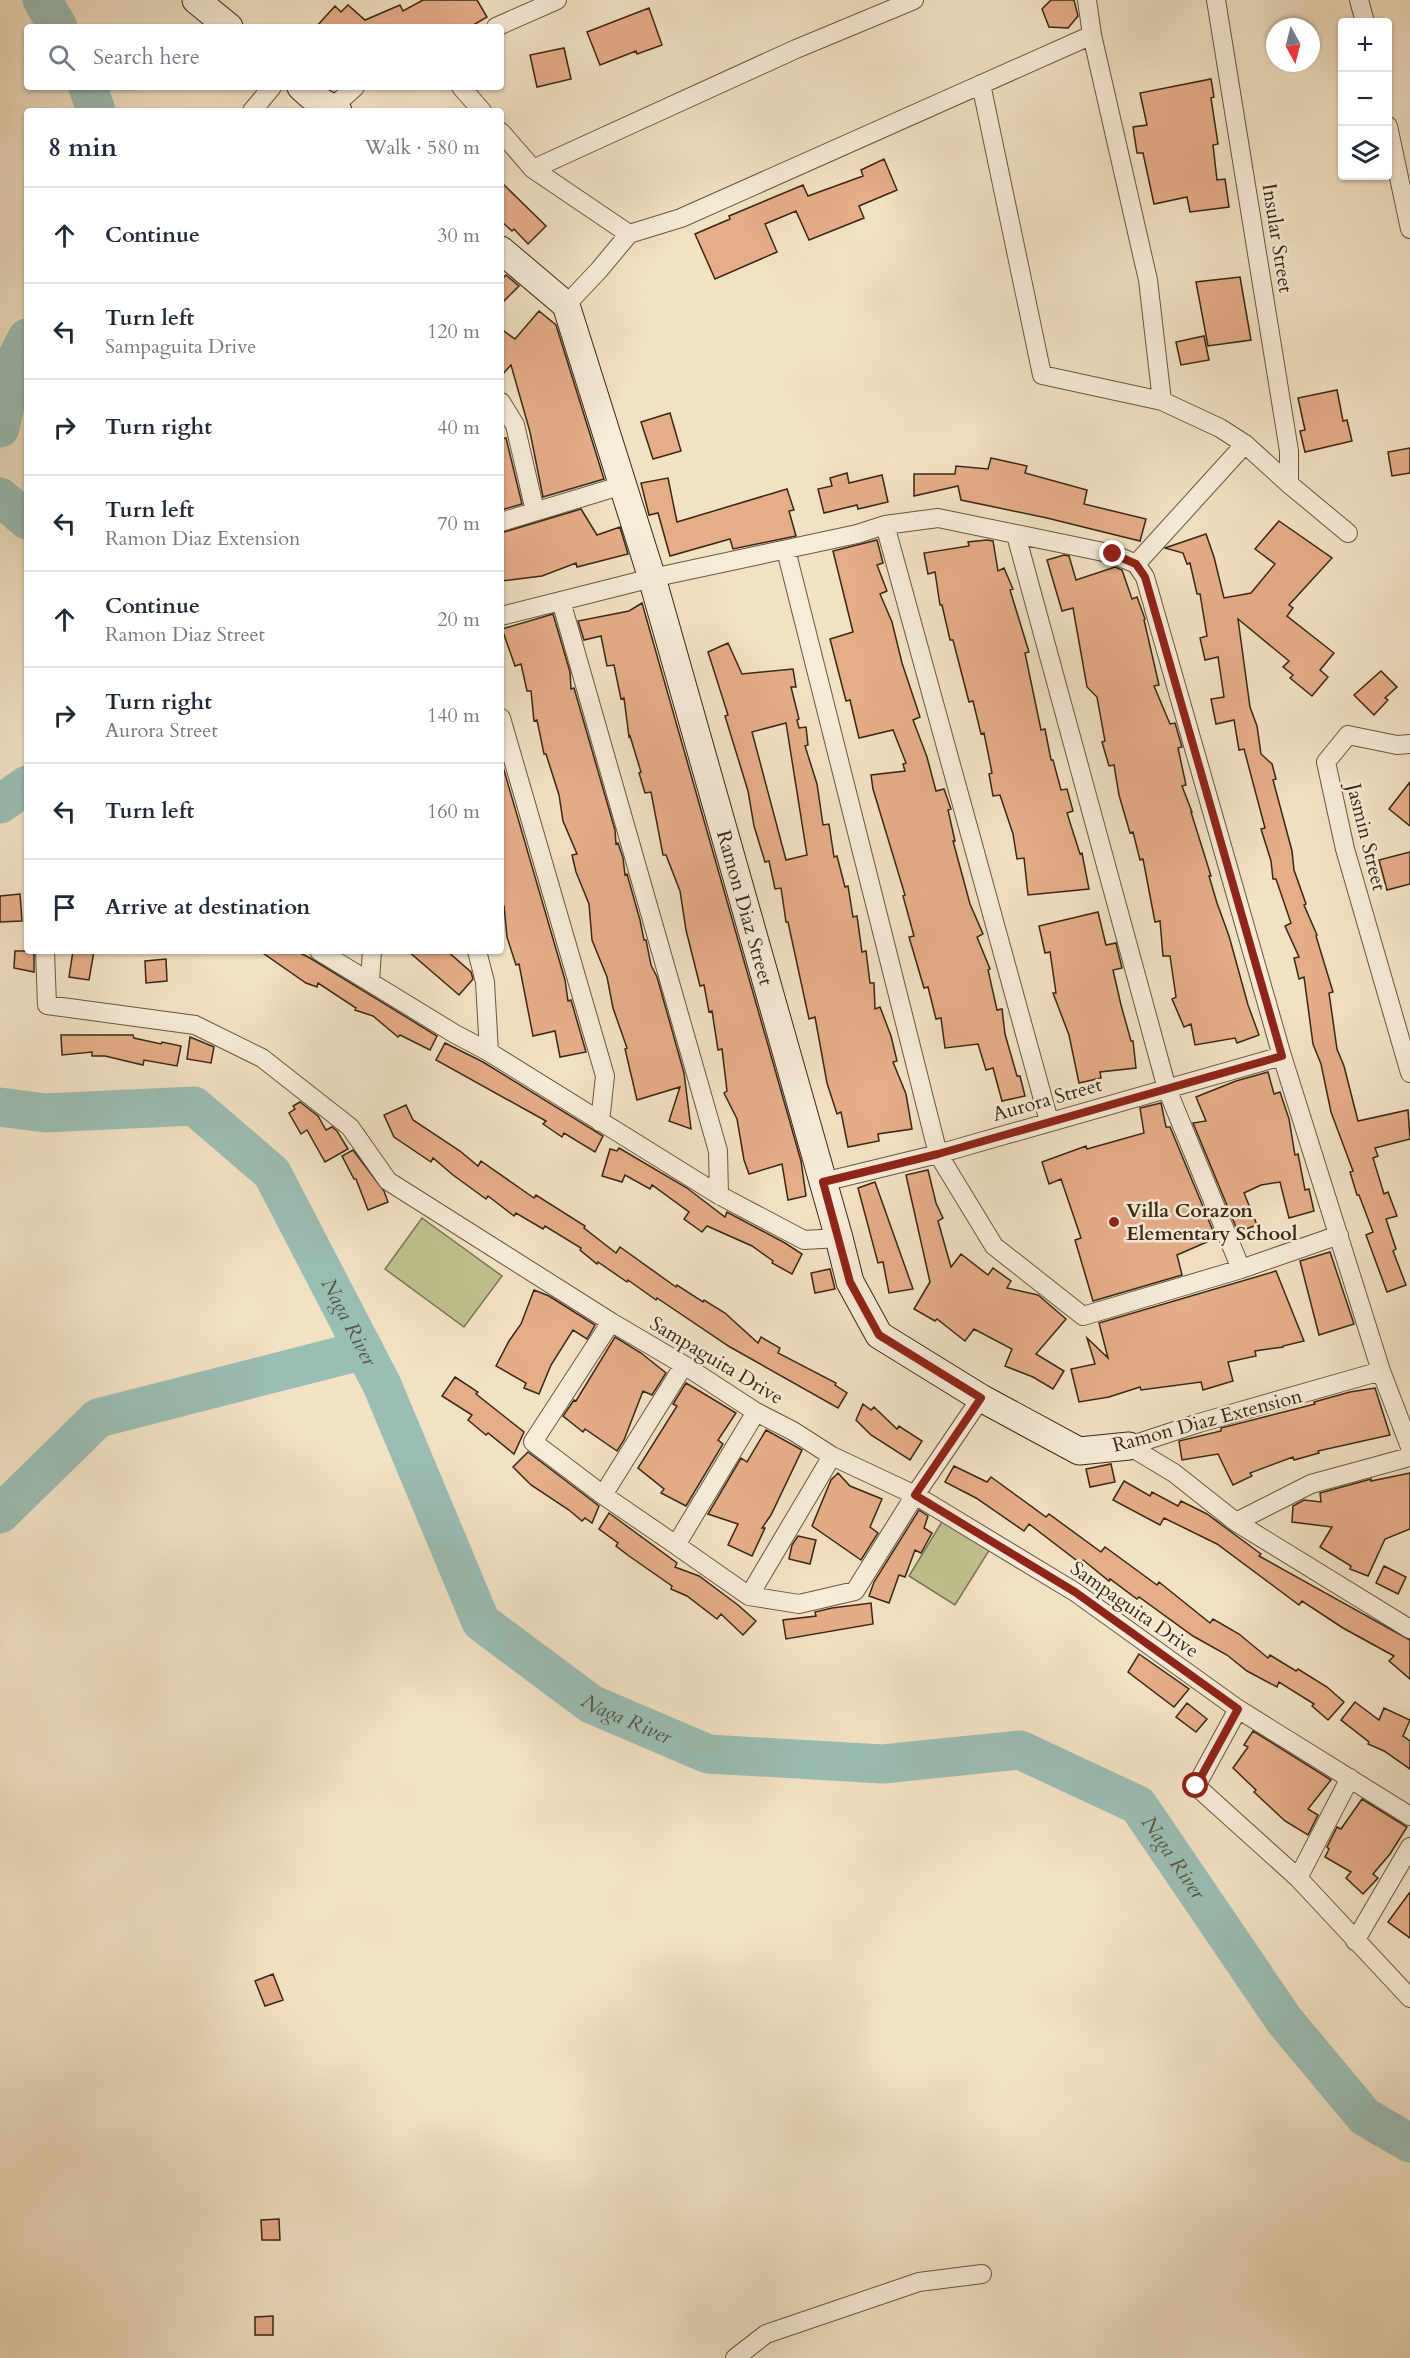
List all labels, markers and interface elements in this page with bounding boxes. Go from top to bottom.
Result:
north arrow [1266,18,1320,72]
map controls [1338,18,1392,180]
button: + [1338,18,1392,72]
search box [24,24,504,90]
icon: search [45,41,78,74]
text: Search here [93,42,200,72]
button: − [1338,72,1392,126]
button: layers [1338,126,1392,180]
text: 8 min [48,130,117,165]
text: Walk · 580 m [365,134,480,161]
street label: Insular Street [1256,181,1300,295]
icon: ahead [48,219,81,252]
text: Continue [105,220,200,250]
text: 30 m [437,222,480,249]
text: Turn left [105,303,194,333]
icon: left [48,315,81,348]
text: 120 m [427,318,480,345]
text: Sampaguita Drive [105,333,256,360]
icon: right [48,411,81,444]
text: Turn right [105,412,212,442]
text: 40 m [437,414,480,441]
text: Turn left [105,495,194,525]
icon: left [48,507,81,540]
text: 70 m [437,510,480,537]
text: Ramon Diaz Extension [105,525,300,552]
route end [1099,540,1125,566]
text: Continue [105,591,200,621]
icon: ahead [48,603,81,636]
text: 20 m [437,606,480,633]
text: Ramon Diaz Street [105,621,265,648]
text: Turn right [105,687,212,717]
icon: right [48,699,81,732]
text: 140 m [427,702,480,729]
text: Aurora Street [105,717,218,744]
street label: Jasmin Street [1339,778,1393,894]
icon: left [48,795,81,828]
text: Turn left [105,796,194,826]
text: 160 m [427,798,480,825]
street label: Ramon Diaz Street [710,827,780,989]
icon: arrive [48,891,81,924]
text: Arrive at destination [105,892,310,922]
street label: Aurora Street [989,1071,1106,1128]
place label: Villa Corazon Elementary School [1126,1197,1298,1247]
marker: Villa Corazon Elementary School [1107,1215,1121,1229]
water label: Naga River [314,1273,384,1372]
street label: Sampaguita Drive [645,1310,789,1411]
street label: Ramon Diaz Extension [1109,1382,1306,1459]
street label: Sampaguita Drive [1065,1555,1204,1664]
water label: Naga River [575,1687,677,1752]
route start [1182,1772,1208,1798]
water label: Naga River [1134,1810,1213,1906]

